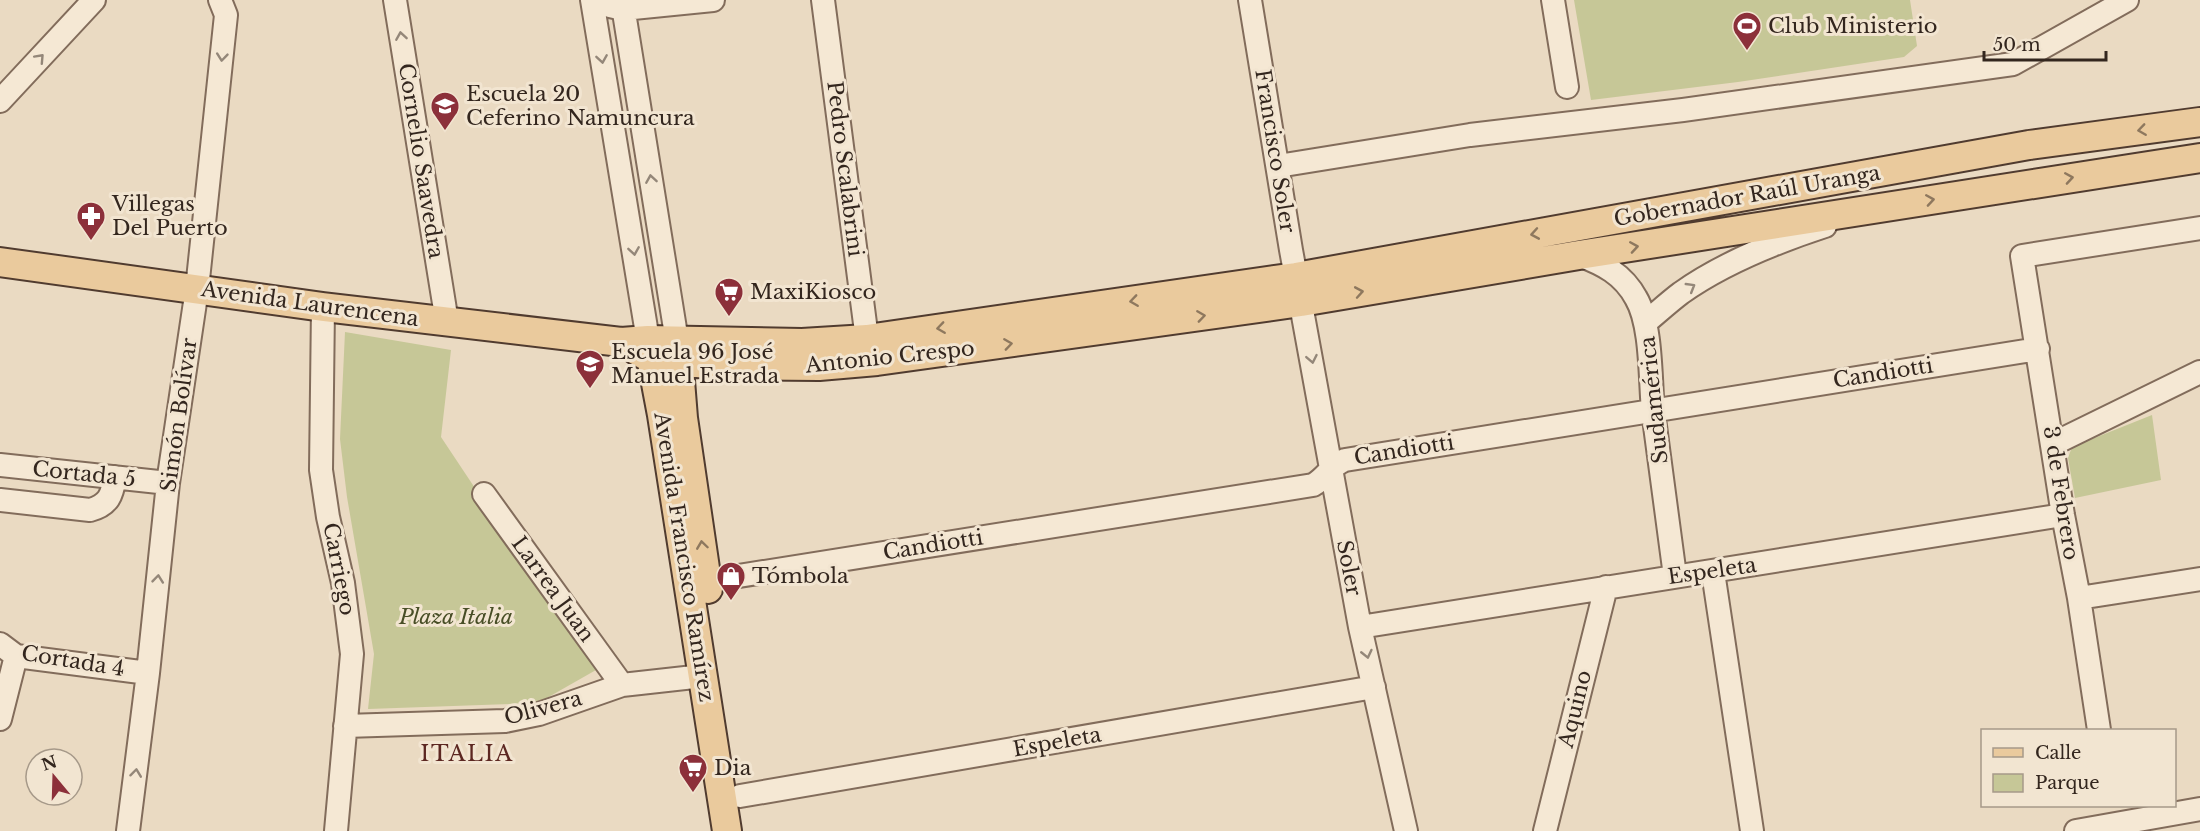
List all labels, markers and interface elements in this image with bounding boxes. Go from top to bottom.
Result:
sports icon: Club Ministerio [1731,10,1763,52]
place label: Club Ministerio [1768,13,1938,39]
scale bar [1984,24,2106,62]
one-way arrow [396,32,408,41]
text: 50 m [1993,34,2041,56]
one-way arrow [216,53,228,62]
one-way arrow [33,54,44,65]
one-way arrow [595,54,607,63]
street label: Cornelio Saavedra [393,61,449,261]
street label: Francisco Soler [1249,67,1301,235]
street label: Pedro Scalabrini [821,80,869,258]
place label: Escuela 20 Ceferino Namuncura [466,81,695,131]
school or university icon: Escuela 20 Ceferino Namuncura [429,90,461,132]
one-way arrow [2137,123,2147,135]
street label: Gobernador Raúl Uranga [1612,160,1883,232]
one-way arrow [2065,173,2074,185]
one-way arrow [645,175,658,185]
place label: Villegas Del Puerto [111,191,228,241]
one-way arrow [1926,195,1935,207]
pharmacy icon: Villegas Del Puerto [75,200,107,242]
one-way arrow [1531,227,1541,240]
one-way arrow [1629,241,1638,253]
one-way arrow [627,246,639,256]
street label: Avenida Laurencena [199,276,421,332]
supermarket icon: MaxiKiosco [713,276,745,318]
place label: MaxiKiosco [750,279,876,305]
one-way arrow [1685,282,1695,294]
one-way arrow [1354,287,1363,299]
one-way arrow [1130,294,1139,306]
one-way arrow [1197,311,1206,323]
one-way arrow [937,322,946,334]
street label: Antonio Crespo [803,335,976,379]
street label: Sudamérica [1634,335,1674,465]
street label: Simón Bolívar [155,336,203,494]
one-way arrow [1004,338,1013,350]
place label: Escuela 96 José Manuel Estrada [611,339,779,389]
school or university icon: Escuela 96 José Manuel Estrada [574,348,606,390]
street label: Candiotti [1831,352,1935,394]
one-way arrow [1305,354,1318,364]
street label: Avenida Francisco Ramírez [648,409,720,704]
street label: 3 de Febrero [2038,424,2084,562]
street label: Candiotti [1352,429,1456,471]
street label: Cortada 5 [31,456,137,492]
street label: Carriego [317,520,361,618]
street label: Candiotti [881,524,985,566]
street label: Larrea Juan [506,531,600,647]
street label: Soler [1331,538,1367,598]
one-way arrow [696,540,708,550]
street label: Espeleta [1666,552,1758,590]
shop icon: Tómbola [715,560,747,602]
place label: Tómbola [752,563,849,589]
one-way arrow [151,575,164,584]
park label: Plaza Italia [398,604,513,630]
street label: Cortada 4 [20,640,126,682]
one-way arrow [1359,649,1372,659]
street label: Aquino [1553,668,1597,751]
street label: Olivera [501,685,585,731]
street label: Espeleta [1011,721,1104,763]
legend [1981,729,2176,807]
district label: ITALIA [420,740,514,767]
text: Calle [2035,742,2081,764]
north arrow [24,747,84,807]
text: N [39,751,59,775]
supermarket icon: Dia [677,752,709,794]
place label: Dia [714,755,752,781]
one-way arrow [129,768,141,778]
text: Parque [2035,772,2100,794]

